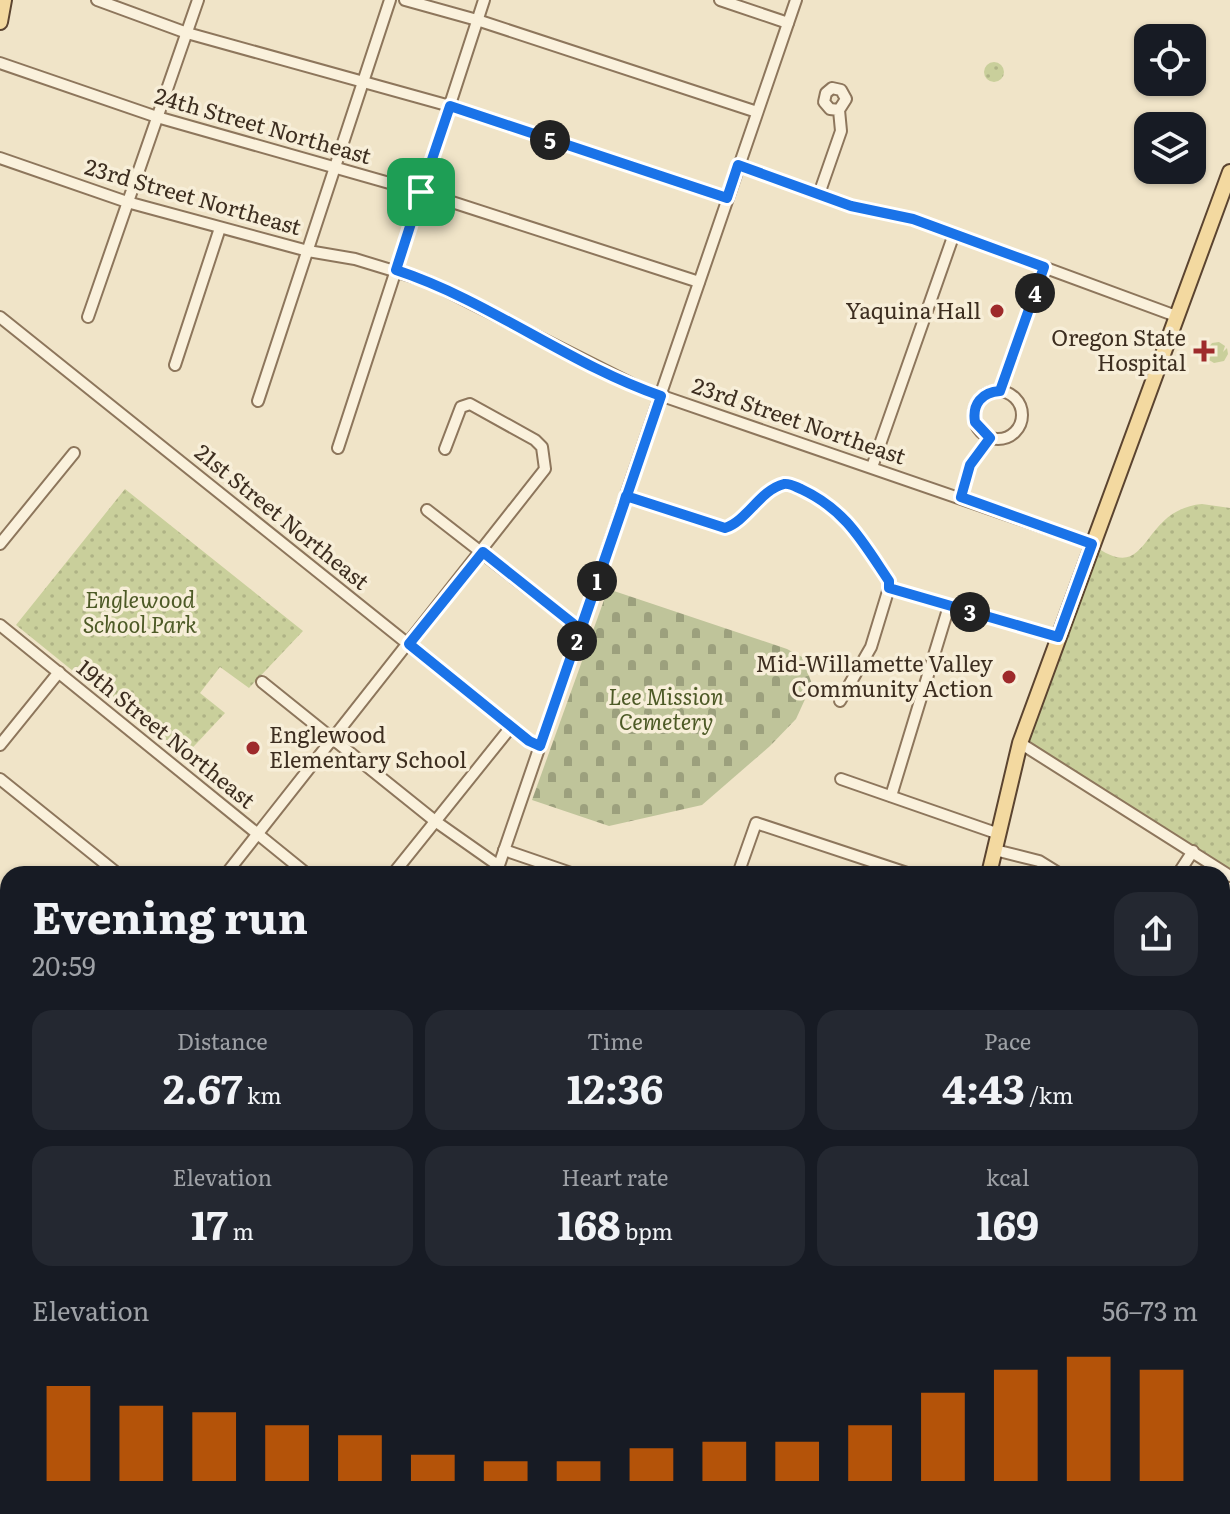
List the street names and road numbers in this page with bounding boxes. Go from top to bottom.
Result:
street label: 24th Street Northeast [151,78,376,171]
street label: 23rd Street Northeast [81,149,306,242]
street label: 23rd Street Northeast [688,368,911,472]
street label: 21st Street Northeast [189,435,377,597]
street label: 19th Street Northeast [71,650,263,815]

